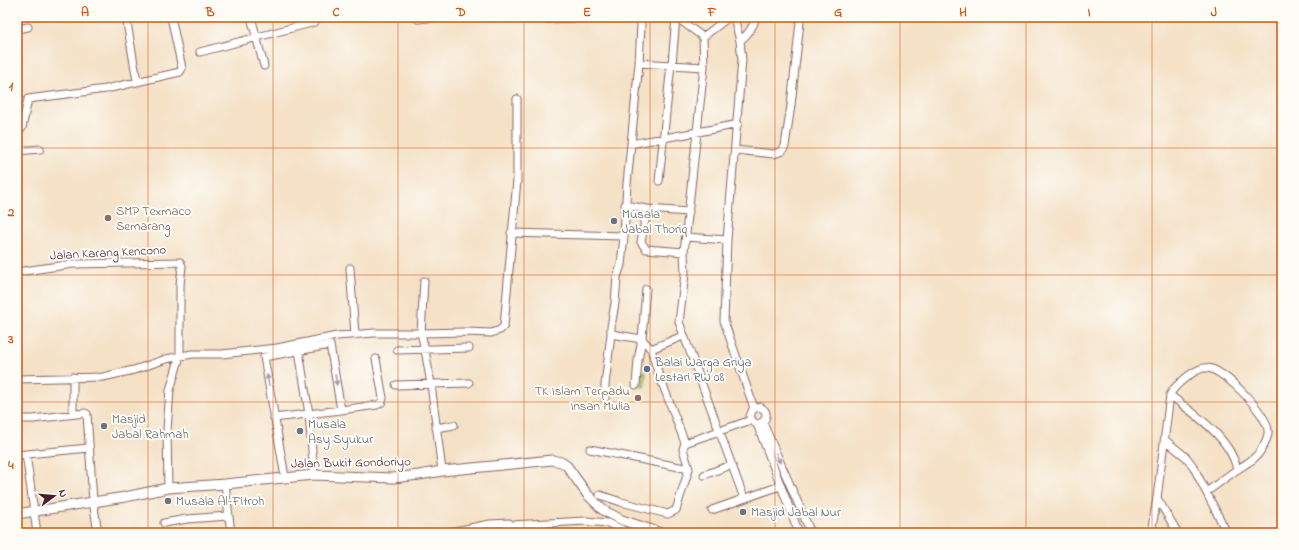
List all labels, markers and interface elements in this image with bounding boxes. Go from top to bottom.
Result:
text: A [81,3,89,22]
text: B [205,3,215,22]
text: C [332,3,340,22]
text: D [455,3,466,22]
text: E [583,3,591,22]
text: F [707,3,717,22]
text: G [834,3,842,22]
text: H [959,3,967,22]
text: I [1087,3,1091,22]
text: J [1211,3,1217,22]
text: 1 [9,77,14,96]
place label: SMP Texmaco Semarang [116,202,191,237]
text: 2 [7,203,15,222]
place label: Musala Jabal Thoriq [622,205,687,239]
marker: SMP Texmaco Semarang [103,213,113,223]
marker: Musala Jabal Thoriq [609,216,619,226]
street label: Jalan Karang Kencono [49,240,167,267]
text: 3 [7,330,14,349]
place label: Balai Warga Griya Lestari RW 08 [654,353,752,387]
marker: Balai Warga Griya Lestari RW 08 [642,364,652,374]
one-way arrow [265,374,271,386]
one-way arrow [333,374,339,386]
place label: TK Islam Terpadu Insan Mulia [535,382,630,416]
marker: TK Islam Terpadu Insan Mulia [633,393,643,403]
place label: Masjid Jabal Rahmah [112,410,188,444]
place label: Musala Asy Syukur [308,415,374,450]
marker: Masjid Jabal Rahmah [99,421,109,431]
marker: Musala Asy Syukur [295,426,305,436]
street label: Jalan Bukit Gondoriyo [291,452,411,475]
one-way arrow [776,453,782,465]
text: 4 [7,456,14,475]
north arrow [34,476,74,516]
text: N [54,488,71,499]
place label: Musala Al-Fitroh [176,492,264,511]
marker: Musala Al-Fitroh [163,496,173,506]
place label: Masjid Jabal Nur [751,503,842,522]
marker: Masjid Jabal Nur [738,507,748,517]

